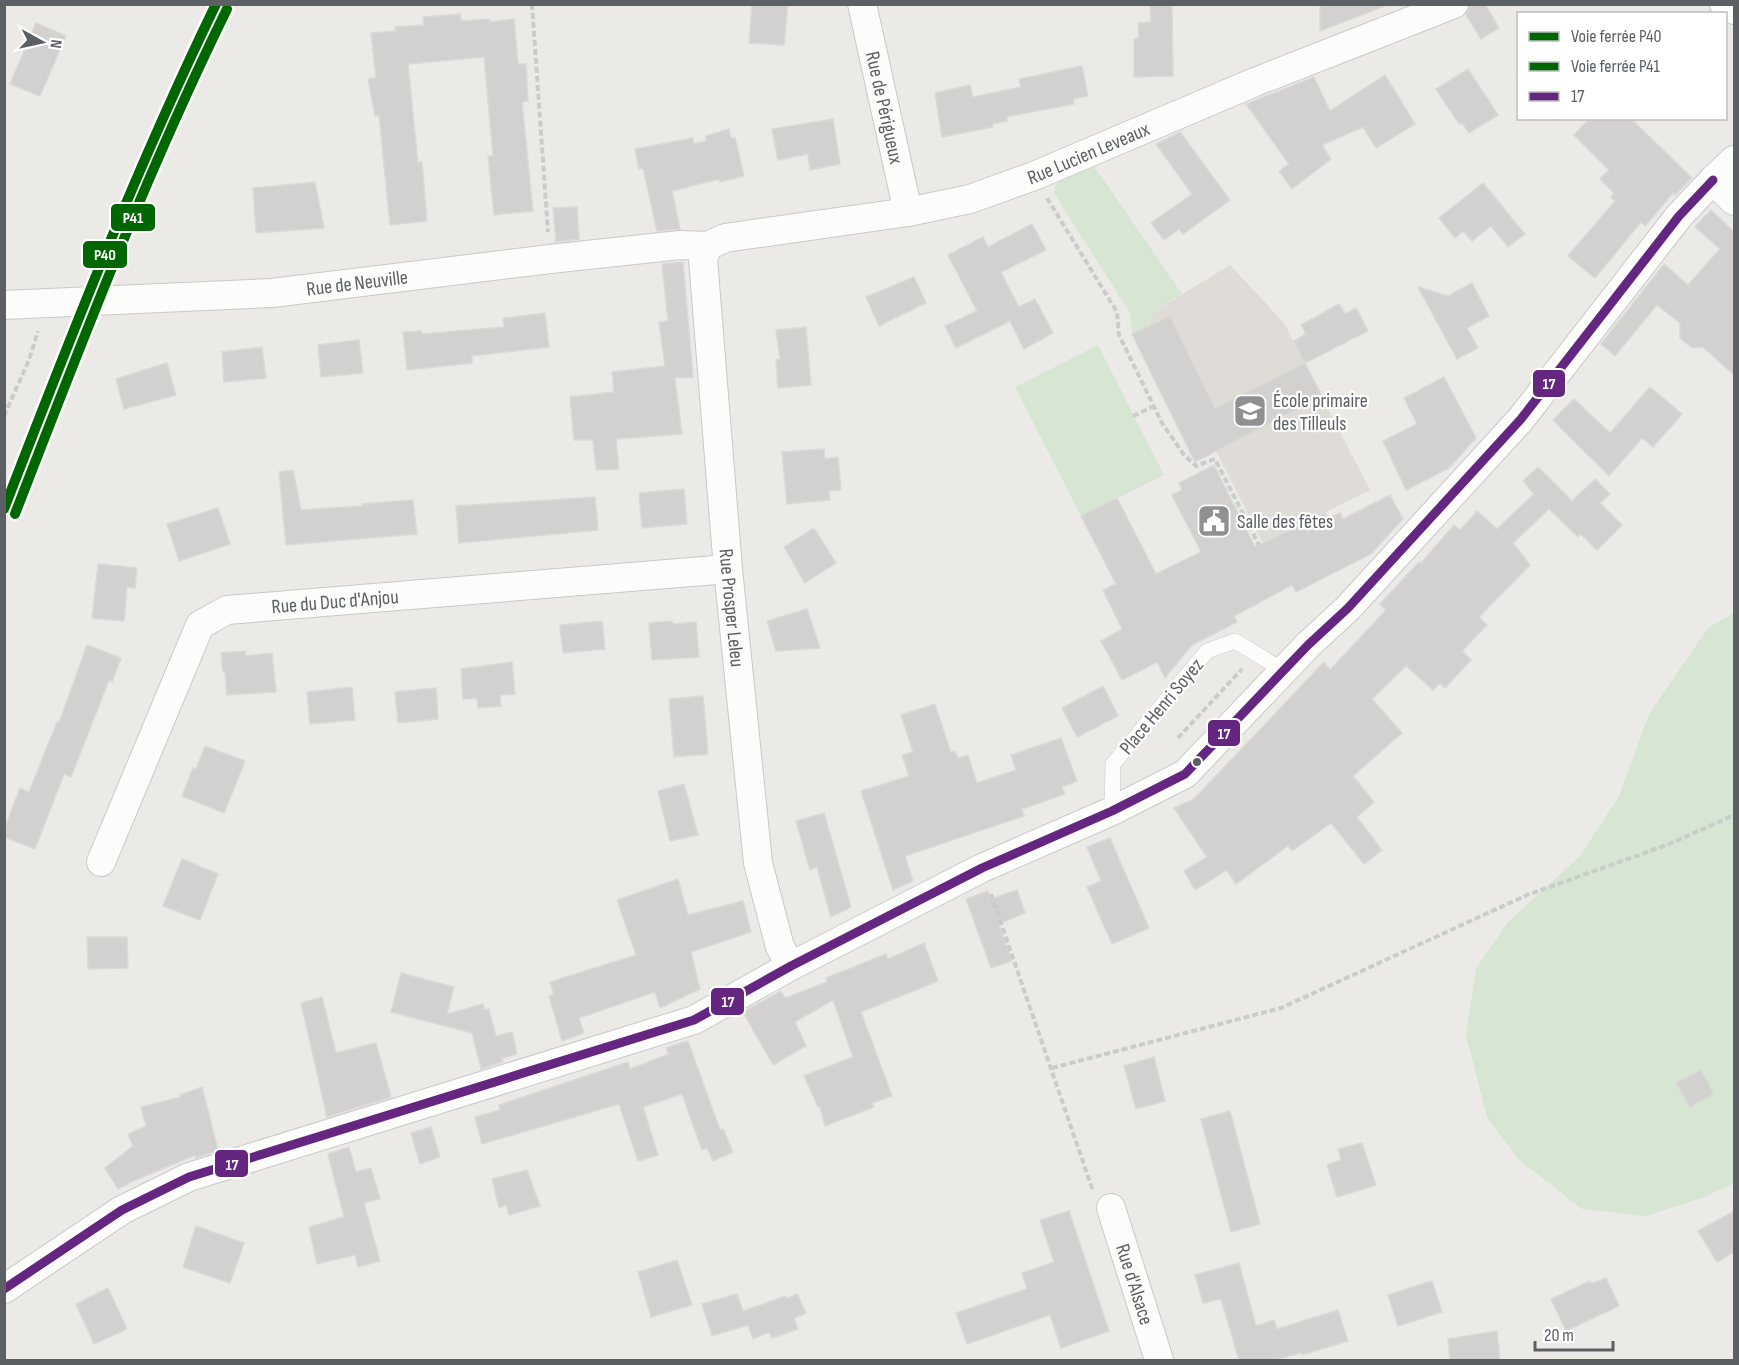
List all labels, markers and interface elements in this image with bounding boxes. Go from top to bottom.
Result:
north arrow [12,12,72,72]
legend [1517,12,1727,120]
text: Voie ferrée P40 [1571,26,1662,47]
text: N [45,38,65,49]
street label: Rue de Périgueux [860,49,908,167]
text: Voie ferrée P41 [1571,56,1661,77]
text: 17 [1571,86,1585,107]
street label: Rue Lucien Leveaux [1024,117,1154,190]
line badge: P41 [110,203,156,232]
text: P41 [123,209,144,228]
line badge: P40 [82,240,128,269]
text: P40 [94,246,116,265]
street label: Rue de Neuville [305,265,409,302]
line badge: 17 [1532,369,1566,398]
text: 17 [1542,375,1556,394]
place label: École primaire des Tilleuls [1273,389,1368,436]
school or university icon: École primaire des Tilleuls [1232,393,1268,429]
public building icon: Salle des fêtes [1196,503,1232,539]
place label: Salle des fêtes [1237,510,1333,534]
street label: Rue Prosper Leleu [713,548,749,668]
street label: Rue du Duc d'Anjou [270,585,399,619]
street label: Place Henri Soyez [1115,654,1209,760]
line badge: 17 [1207,719,1241,747]
text: 17 [1217,725,1231,744]
unlabelled marker [1191,756,1203,768]
line badge: 17 [710,987,745,1016]
text: 17 [721,993,735,1012]
line badge: 17 [214,1149,249,1178]
text: 17 [225,1156,239,1175]
street label: Rue d'Alsace [1110,1241,1158,1328]
scale bar [1535,1314,1613,1352]
text: 20 m [1544,1325,1574,1346]

